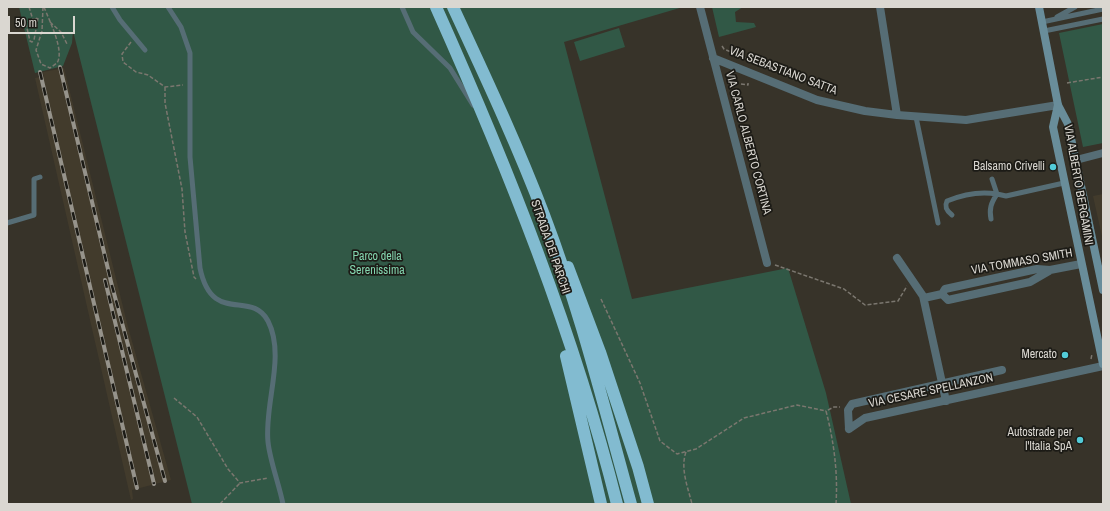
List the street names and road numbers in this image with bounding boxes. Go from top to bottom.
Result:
street label: VIA SEBASTIANO SATTA [727,44,839,98]
street label: VIA CARLO ALBERTO CORTINA [722,70,774,216]
street label: VIA ALBERTO BERGAMINI [1060,124,1096,246]
street label: STRADA DEI PARCHI [527,198,573,296]
street label: VIA TOMMASO SMITH [970,246,1074,278]
street label: VIA CESARE SPELLANZON [867,371,995,411]

